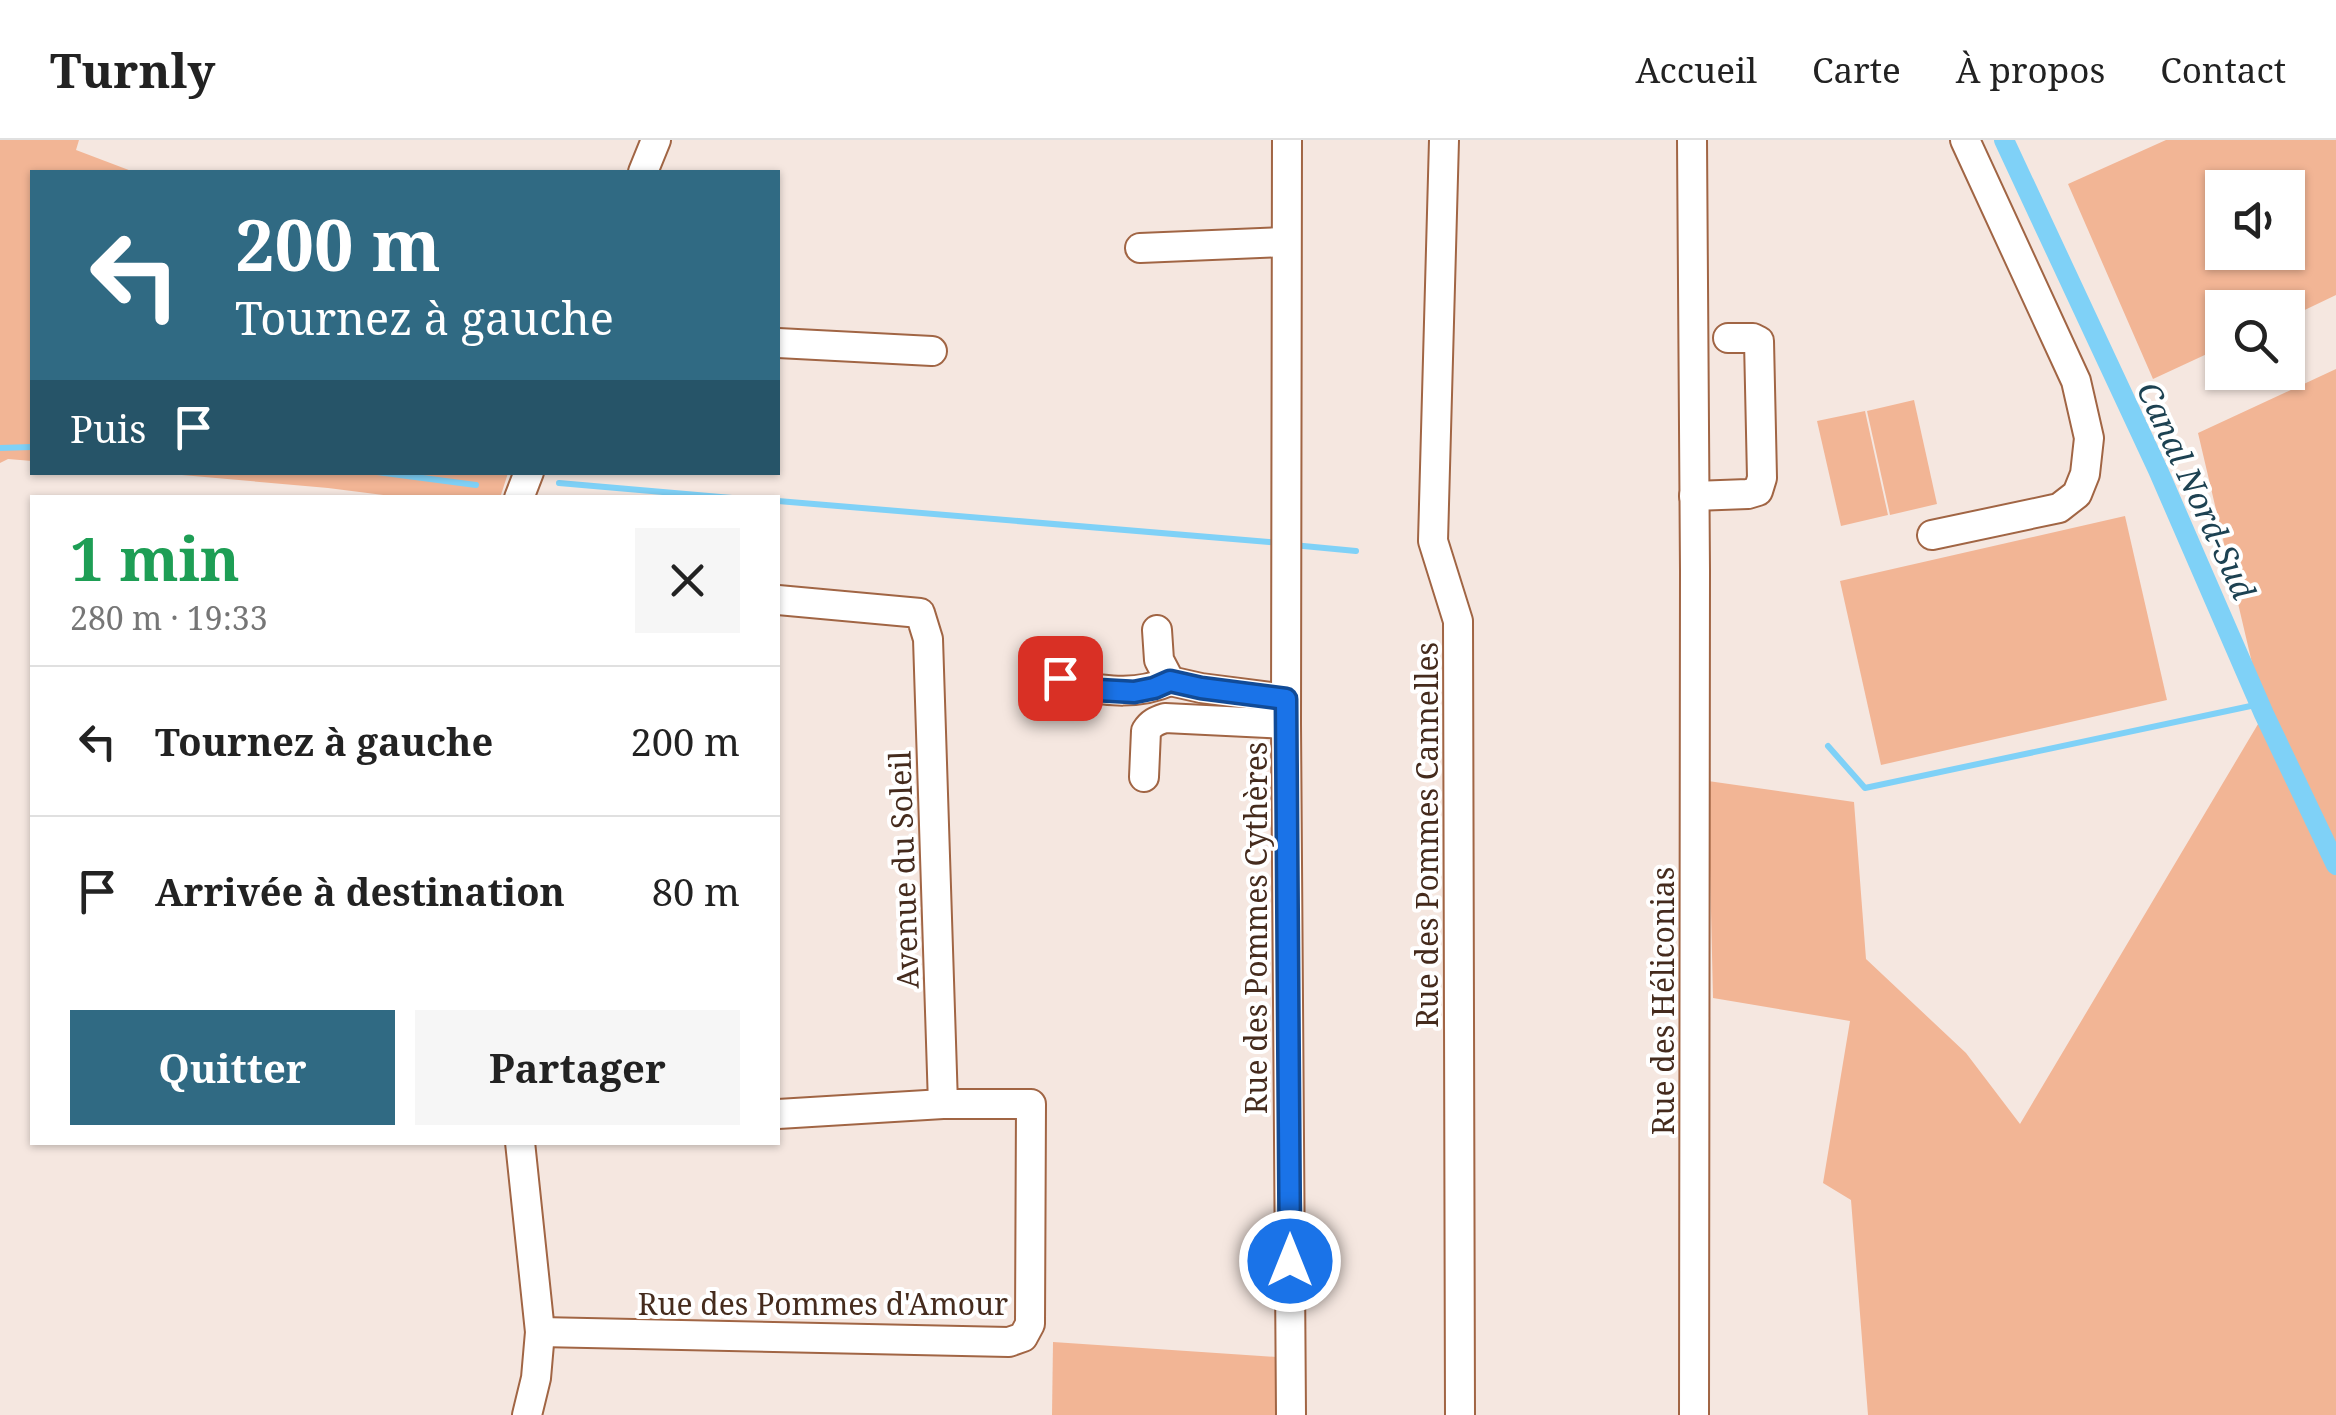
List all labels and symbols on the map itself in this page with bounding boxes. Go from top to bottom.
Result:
water label: Canal Nord-Sud [2128,374,2266,606]
pin [1018,636,1103,721]
street label: Rue des Pommes Cannelles [1406,642,1447,1028]
street label: Rue des Pommes Cythères [1235,742,1276,1114]
street label: Avenue du Soleil [878,750,928,990]
street label: Rue des Héliconias [1642,867,1683,1135]
position arrow [1238,1209,1342,1313]
street label: Rue des Pommes d'Amour [638,1283,1008,1324]

